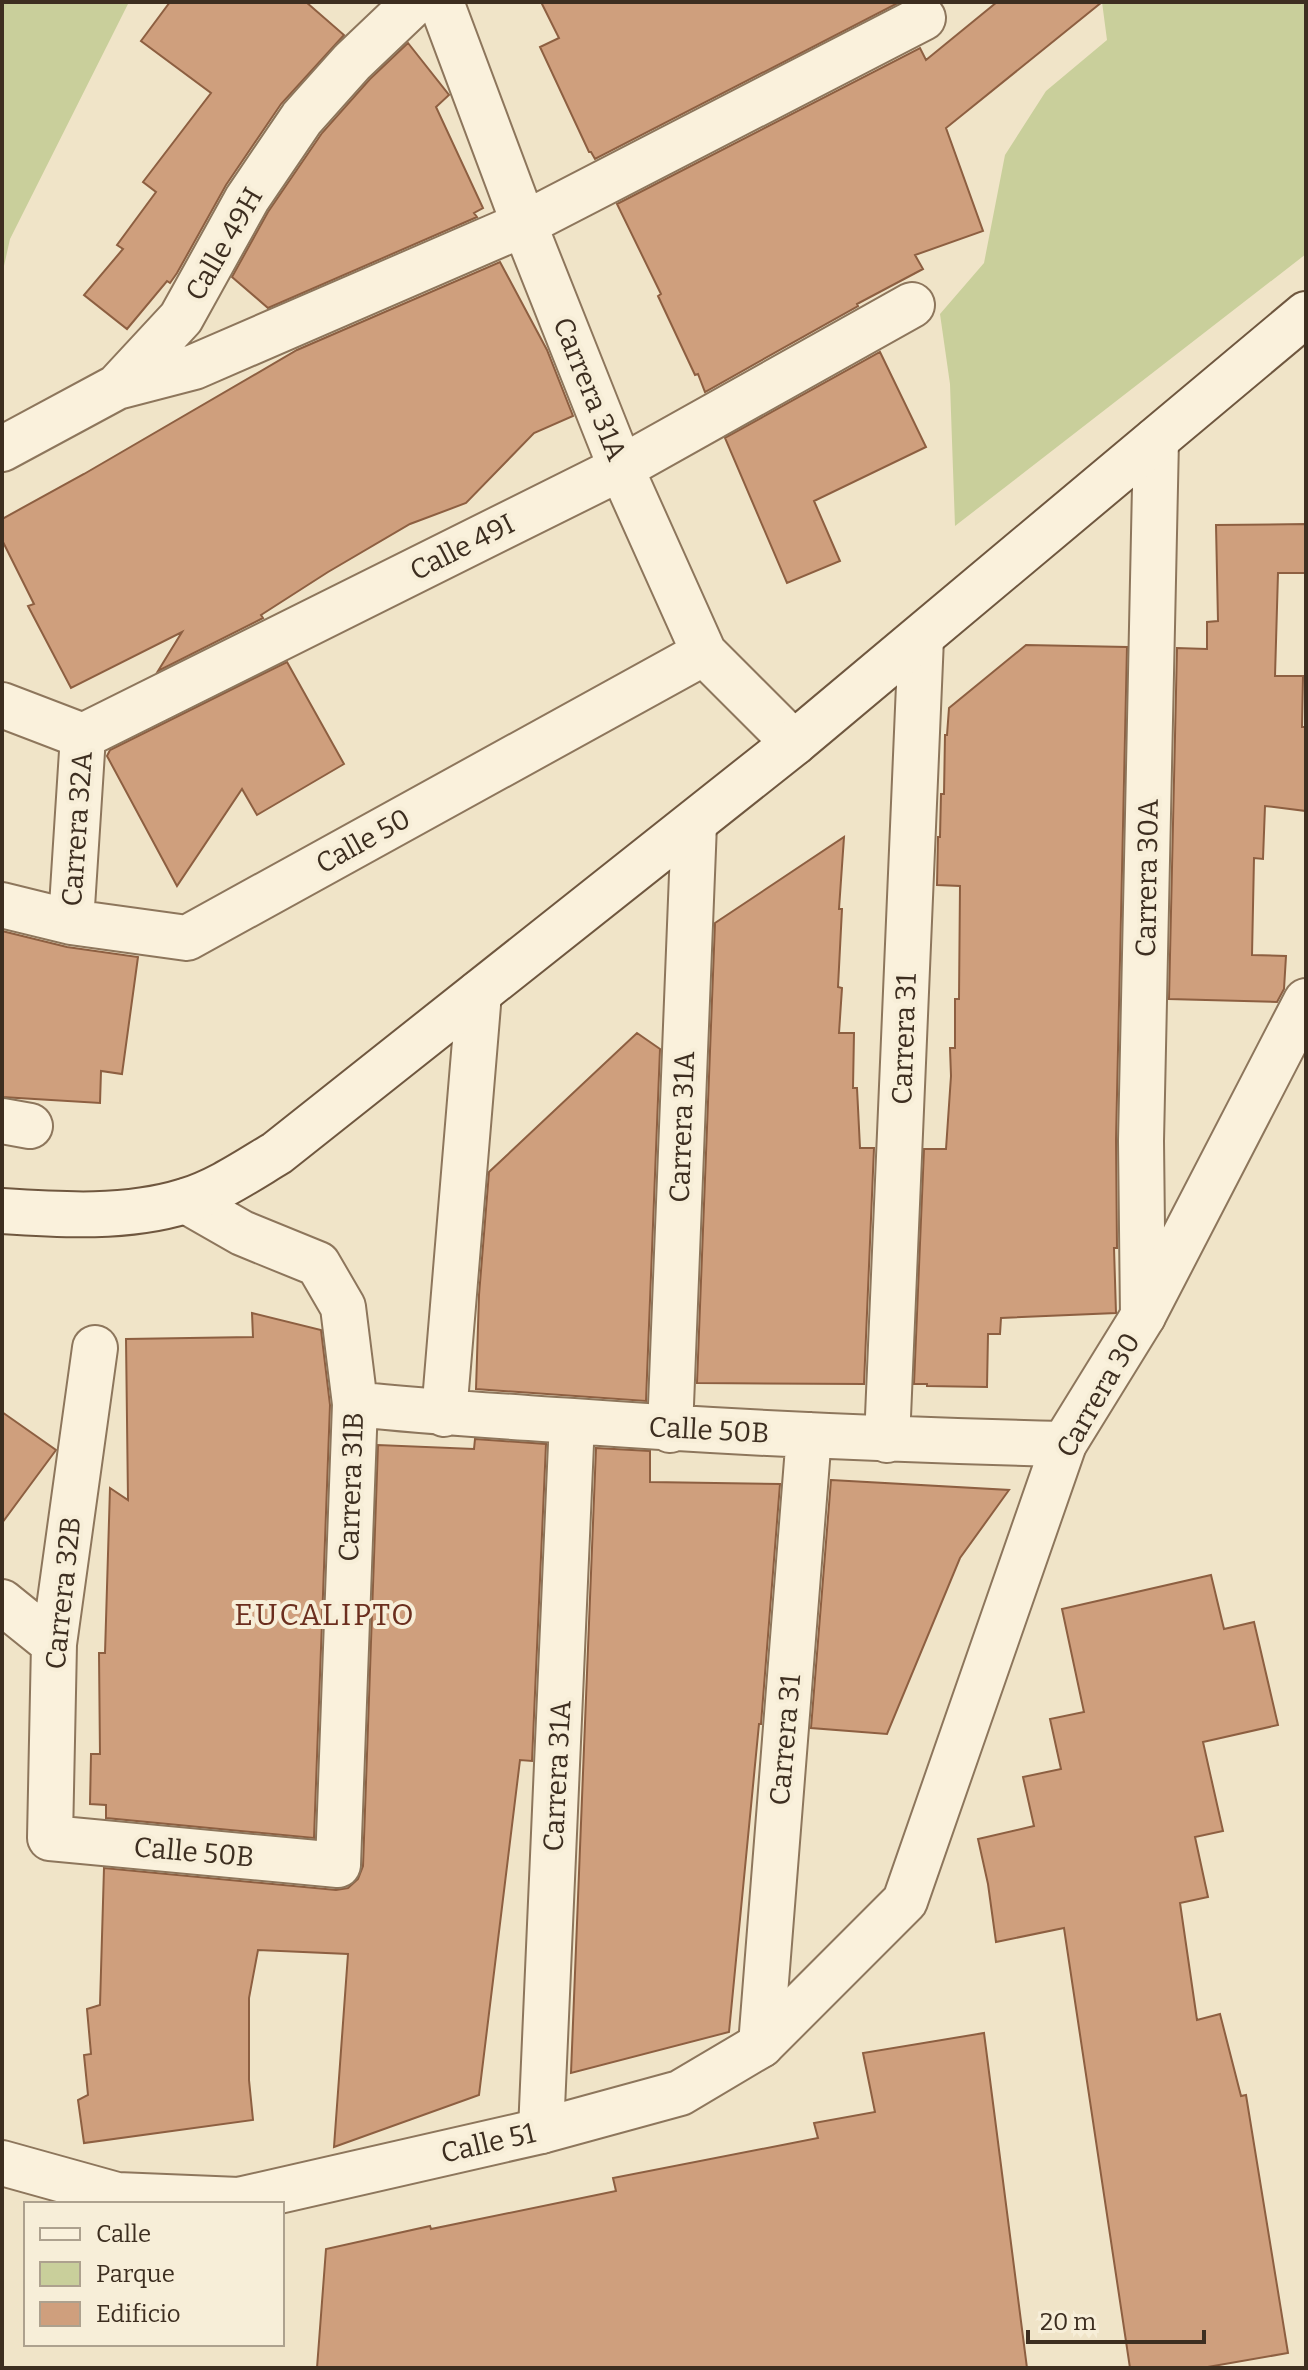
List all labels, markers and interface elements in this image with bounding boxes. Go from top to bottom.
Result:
street label: Calle 49H [178,182,270,306]
street label: Carrera 31A [546,313,634,466]
street label: Calle 49I [404,507,520,587]
street label: Carrera 32A [55,750,99,908]
street label: Carrera 30A [1129,799,1165,957]
street label: Calle 50 [310,802,416,880]
street label: Carrera 31 [885,972,923,1105]
street label: Carrera 31A [663,1051,701,1203]
street label: Carrera 30 [1049,1327,1147,1463]
street label: Calle 50B [648,1410,770,1450]
street label: Carrera 31B [332,1412,370,1562]
street label: Carrera 32B [39,1515,87,1671]
district label: EUCALIPTO [234,1597,416,1633]
street label: Carrera 31 [763,1672,807,1807]
street label: Carrera 31A [537,1699,577,1852]
street label: Calle 50B [132,1830,256,1874]
street label: Calle 51 [438,2116,539,2170]
legend [24,2202,284,2346]
text: Calle [96,2220,151,2248]
text: Parque [96,2260,175,2288]
scale bar [1028,2294,1204,2344]
text: Edificio [96,2300,181,2328]
text: 20 m [1040,2308,1096,2336]

